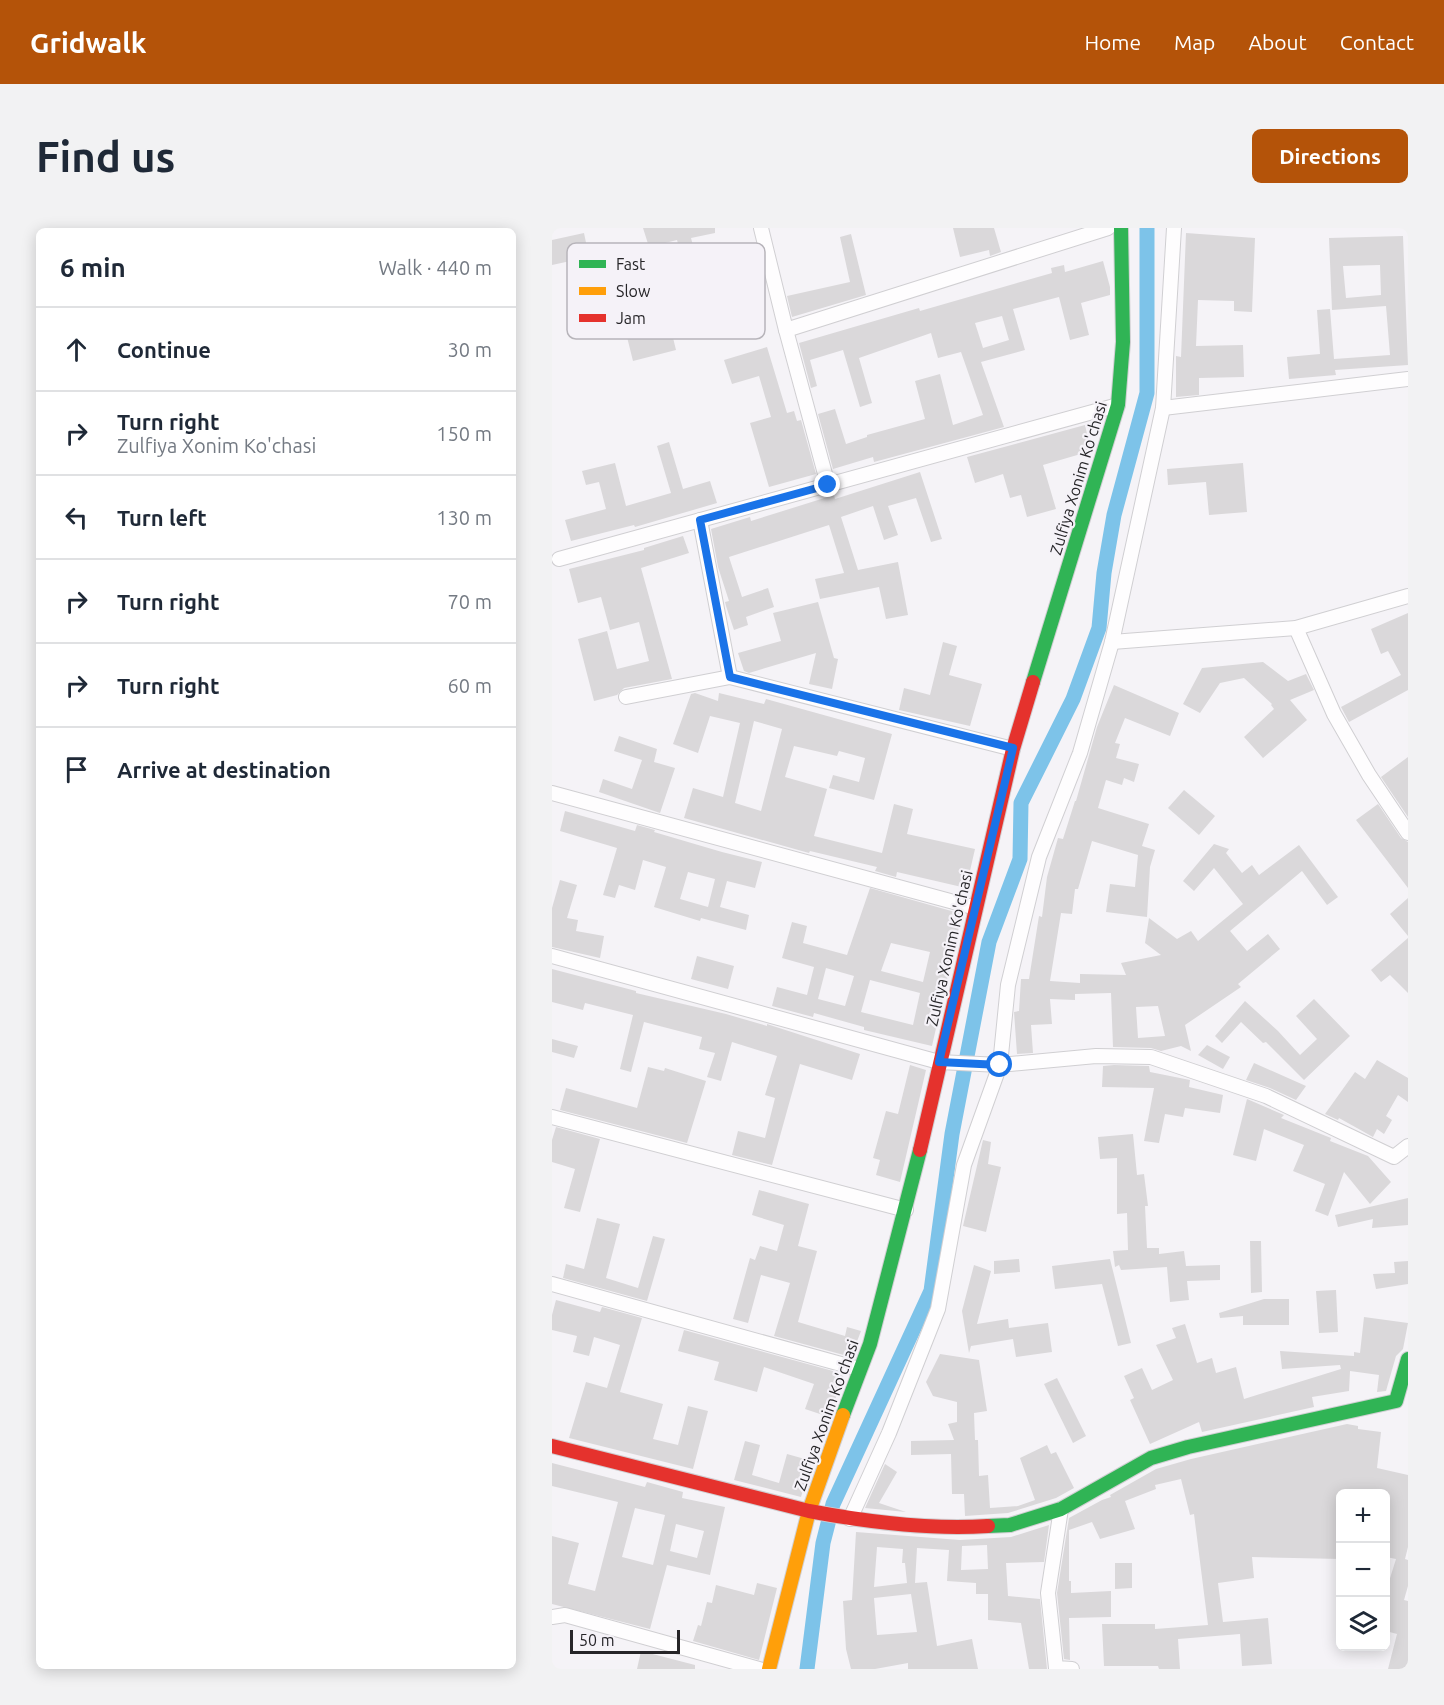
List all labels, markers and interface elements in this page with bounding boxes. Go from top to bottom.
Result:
text: Gridwalk [30,27,147,58]
text: Home [1084,30,1141,54]
text: Map [1174,30,1215,54]
text: About [1248,30,1307,54]
text: Contact [1340,30,1414,54]
button: Directions [1252,129,1408,183]
text: Find us [36,133,175,180]
legend [567,243,765,339]
text: 6 min [60,253,126,282]
text: Fast [616,255,646,273]
text: Walk · 440 m [379,256,492,279]
text: Slow [616,282,651,300]
text: Jam [616,309,646,327]
icon: ahead [60,333,93,366]
text: Continue [117,337,211,362]
text: 30 m [448,338,492,361]
street label: Zulfiya Xonim Ko'chasi [1046,399,1110,557]
text: Turn right [117,409,219,434]
icon: right [60,417,93,450]
text: 150 m [436,422,492,445]
text: Zulfiya Xonim Ko'chasi [117,434,316,457]
route end [814,471,840,497]
icon: left [60,501,93,534]
text: Turn left [117,505,207,530]
text: 130 m [436,506,492,529]
icon: right [60,585,93,618]
text: Turn right [117,589,219,614]
text: 70 m [448,590,492,613]
icon: right [60,669,93,702]
text: Turn right [117,673,219,698]
text: 60 m [448,674,492,697]
icon: arrive [60,753,93,786]
text: Arrive at destination [117,757,331,782]
street label: Zulfiya Xonim Ko'chasi [922,868,976,1028]
route start [986,1051,1012,1077]
street label: Zulfiya Xonim Ko'chasi [790,1337,862,1493]
map controls [1336,1489,1390,1651]
button: + [1336,1489,1390,1543]
button: − [1336,1543,1390,1597]
button: layers [1336,1597,1390,1651]
scale bar [570,1627,680,1654]
text: 50 m [579,1631,615,1649]

